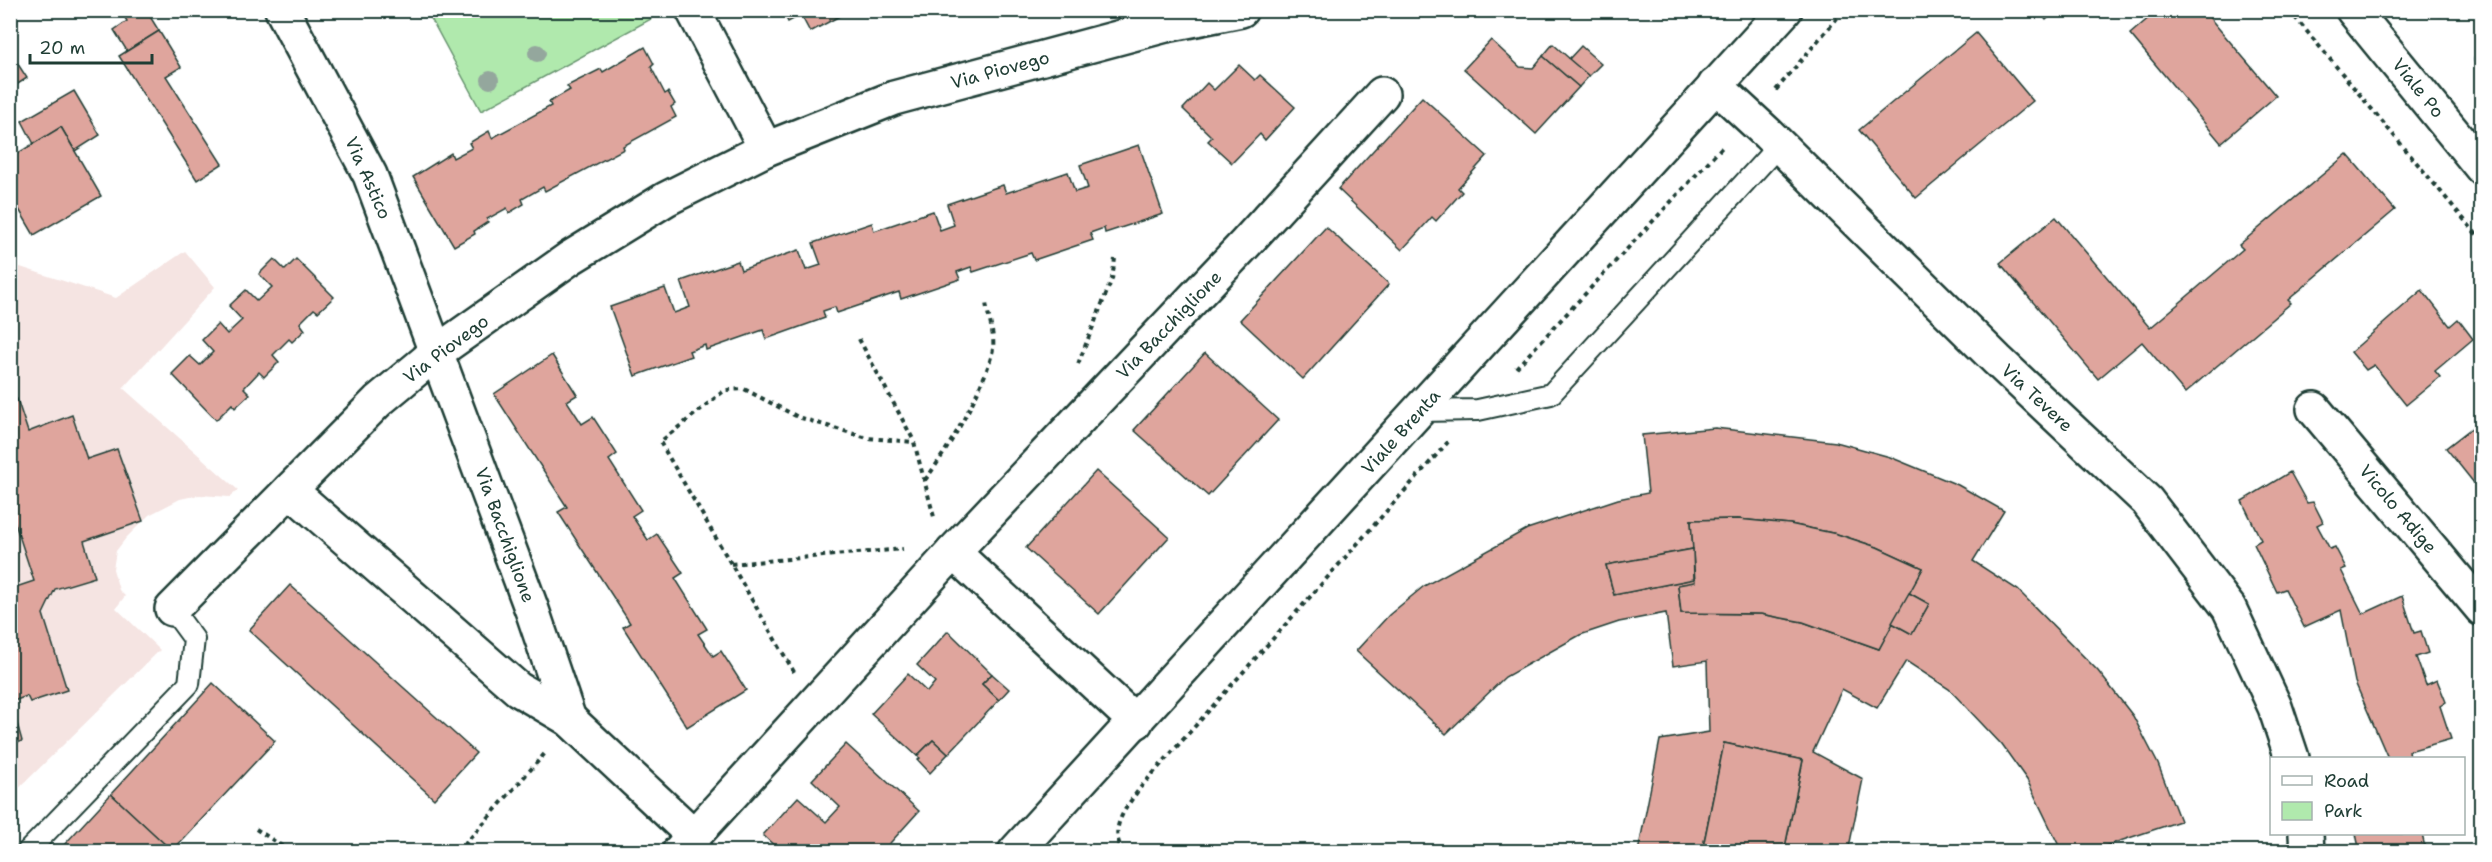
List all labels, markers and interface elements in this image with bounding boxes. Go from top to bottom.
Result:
scale bar [30,27,152,65]
text: 20 m [39,36,85,60]
street label: Via Piovego [948,45,1052,95]
street label: Viale Po [2387,53,2449,123]
street label: Via Astico [339,133,397,223]
street label: Via Bacchiglione [1111,265,1227,385]
street label: Via Piovego [398,309,494,389]
street label: Via Tevere [1996,359,2078,437]
street label: Viale Brenta [1356,384,1446,480]
street label: Vicolo Adige [2354,459,2442,559]
street label: Via Bacchiglione [469,464,541,606]
legend [2270,757,2465,835]
text: Road [2324,769,2369,793]
text: Park [2324,799,2363,823]

